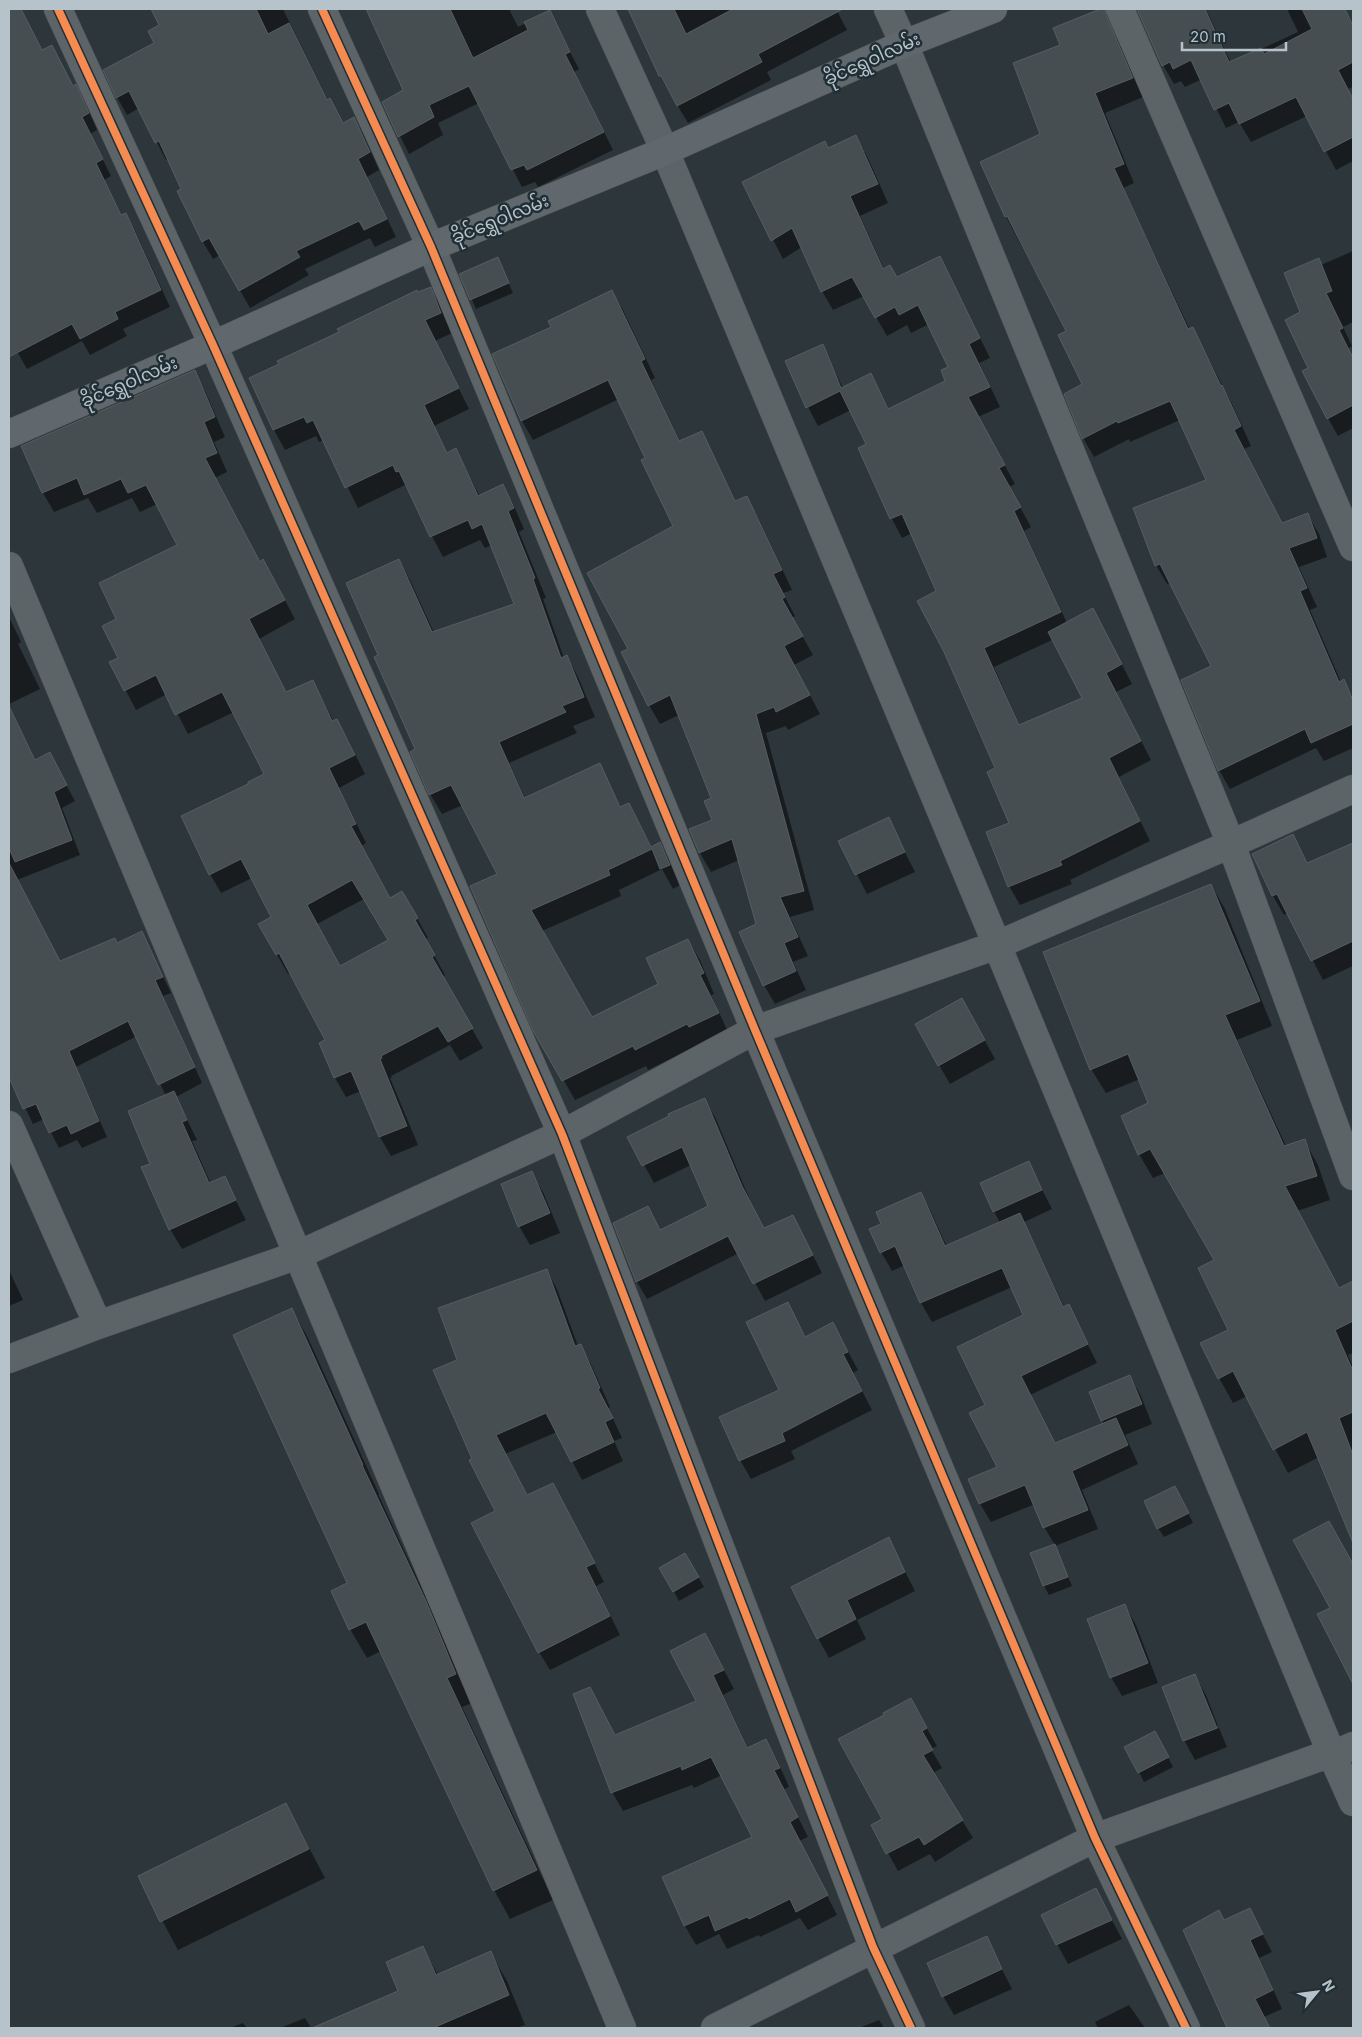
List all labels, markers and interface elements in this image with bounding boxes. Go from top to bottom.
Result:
scale bar [1182,20,1286,52]
street label: ခိုင်ရွှေဝါလမ်း [819,25,925,94]
text: 20 m [1190,27,1226,46]
street label: ခိုင်ရွှေဝါလမ်း [447,187,553,252]
street label: ခိုင်ရွှေဝါလမ်း [76,349,182,416]
north arrow [1292,1967,1342,2017]
text: N [1319,1977,1339,1994]

